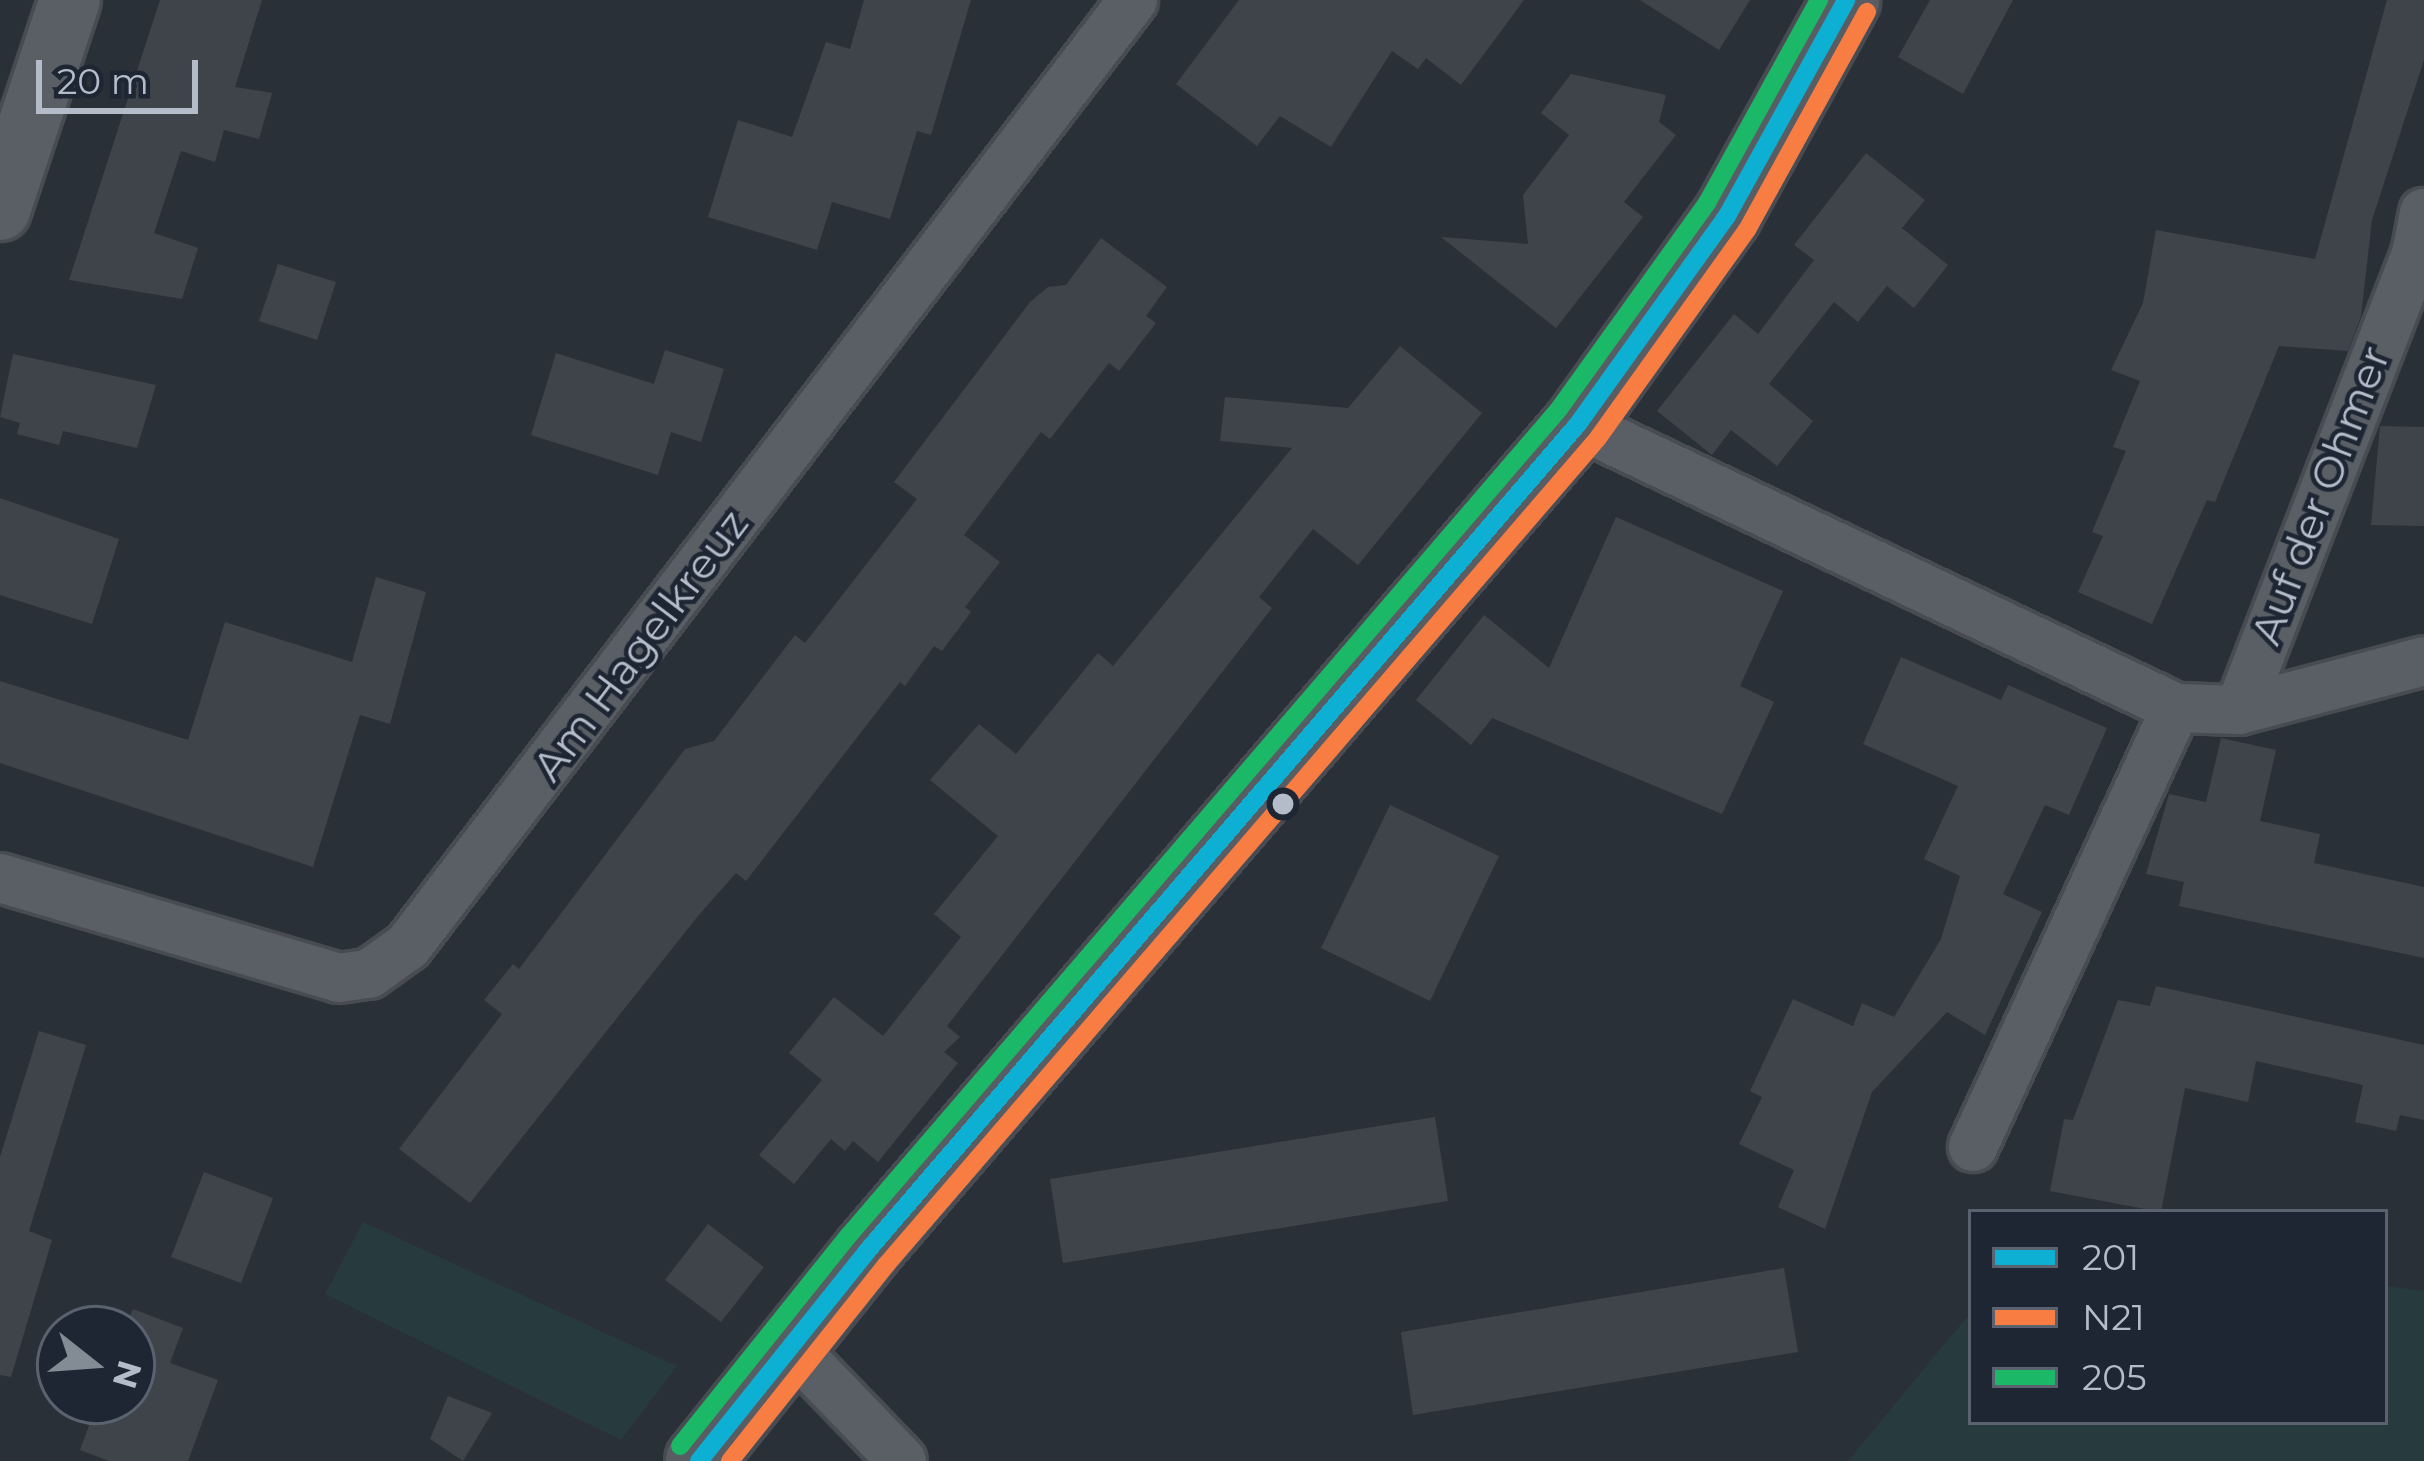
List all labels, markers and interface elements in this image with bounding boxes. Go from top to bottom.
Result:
scale bar [42,36,204,110]
text: 20 m [57,59,149,103]
street label: Auf der Ohmer [2240,339,2400,651]
street label: Am Hagelkreuz [522,500,758,790]
unlabelled marker [1272,793,1294,815]
legend [1968,1209,2388,1425]
text: 201 [2082,1235,2139,1279]
text: N21 [2082,1295,2145,1339]
north arrow [36,1305,156,1425]
text: 205 [2082,1355,2147,1399]
text: N [105,1356,151,1393]

